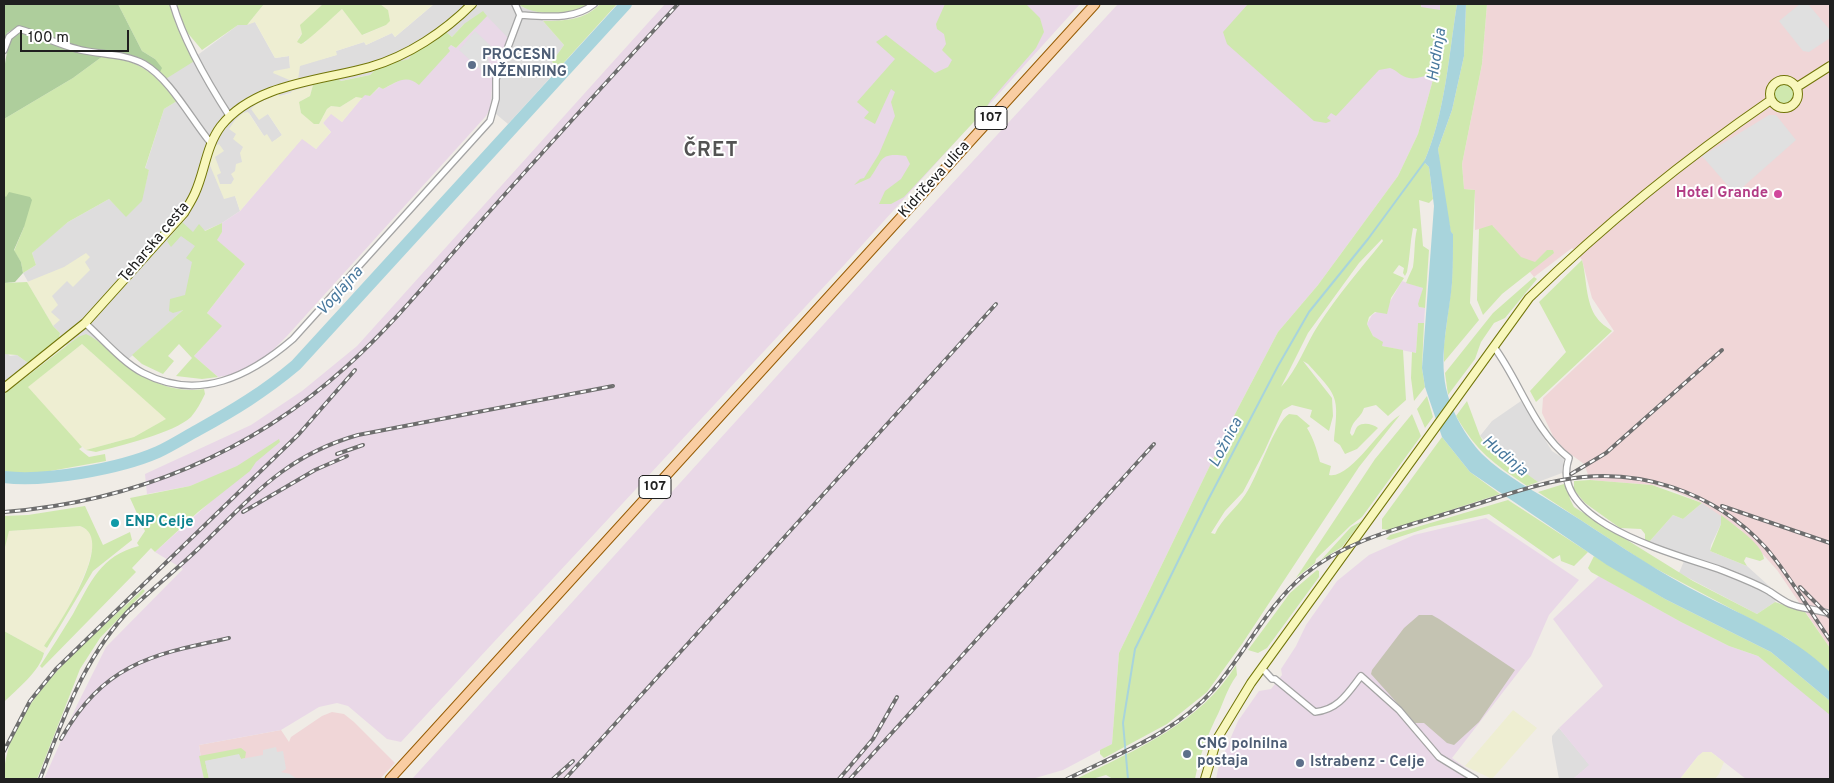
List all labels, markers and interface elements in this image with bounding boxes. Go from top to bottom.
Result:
scale bar [22,20,131,52]
water label: Hudinja [1424,27,1452,83]
text: 100 m [28,29,69,48]
place label: PROCESNI INŽENIRING [482,47,567,82]
marker: PROCESNI INŽENIRING [466,59,478,71]
road number: 107 [975,106,1007,130]
street label: Kidričeva ulica [896,138,974,222]
district label: ČRET [683,140,739,164]
place label: Hotel Grande [1676,185,1768,203]
marker: Hotel Grande [1772,188,1784,200]
street label: Teharska cesta [116,199,194,287]
water label: Voglajna [314,263,368,321]
water label: Ložnica [1206,415,1248,471]
water label: Hudinja [1477,432,1531,482]
road number: 107 [639,476,671,498]
place label: ENP Celje [125,514,194,532]
marker: ENP Celje [109,517,121,529]
place label: CNG polnilna postaja [1197,736,1288,771]
marker: CNG polnilna postaja [1181,748,1193,760]
place label: Istrabenz - Celje [1310,754,1425,772]
marker: Istrabenz - Celje [1294,757,1306,769]

